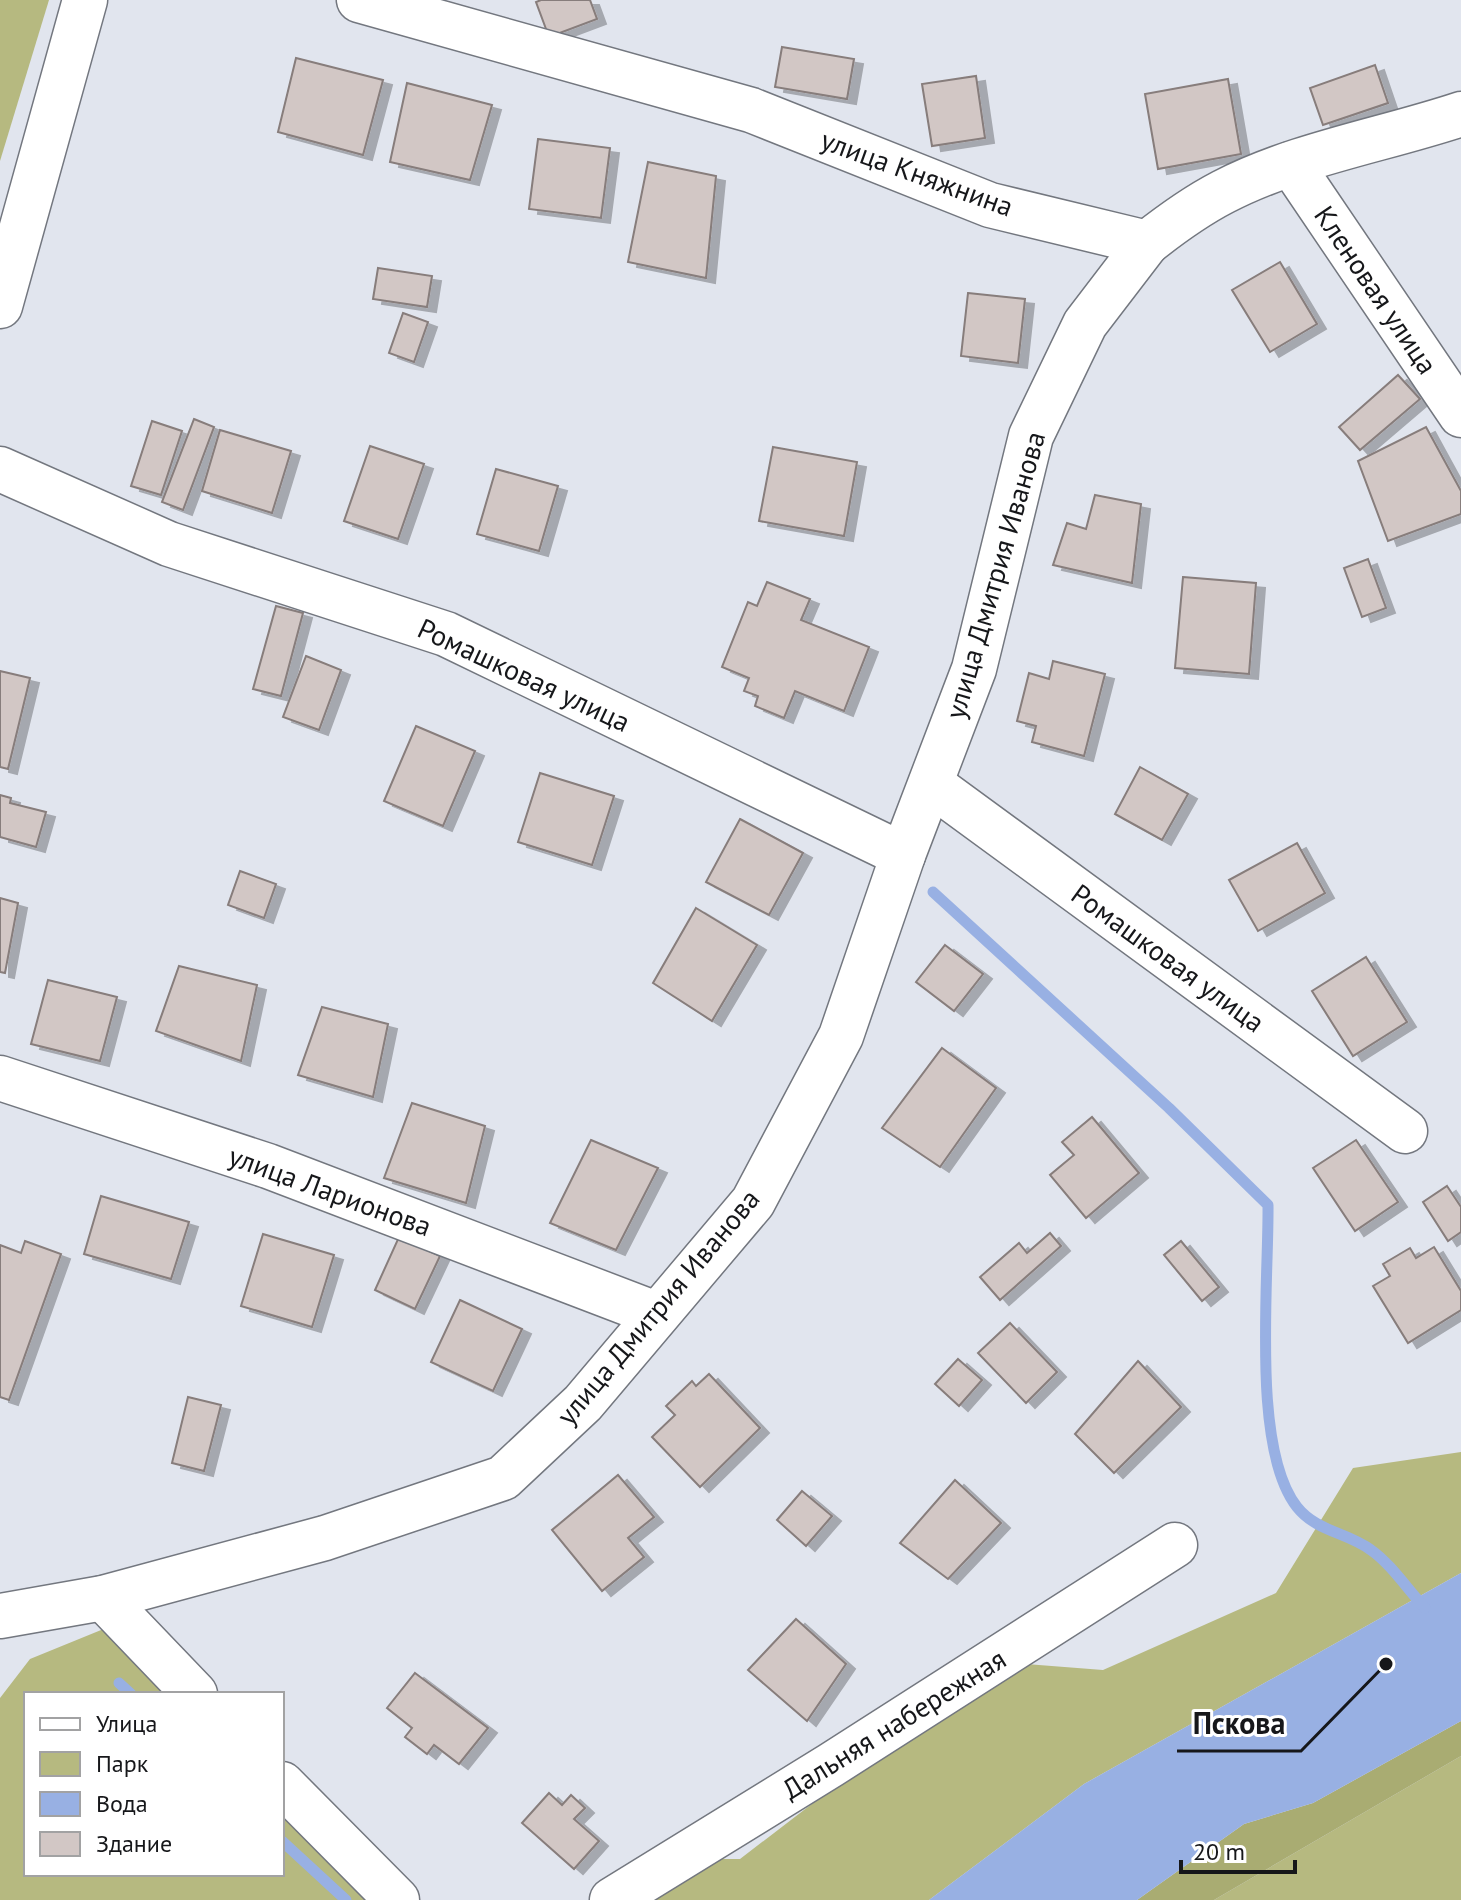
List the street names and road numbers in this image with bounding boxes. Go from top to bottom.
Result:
street label: улица Княжнина [816,121,1018,224]
street label: Кленовая улица [1306,198,1446,381]
street label: улица Дмитрия Иванова [936,427,1053,723]
street label: Ромашковая улица [412,609,636,740]
street label: Ромашковая улица [1064,875,1272,1040]
street label: улица Ларионова [224,1137,437,1244]
street label: улица Дмитрия Иванова [548,1181,767,1432]
street label: Дальняя набережная [775,1640,1013,1807]

